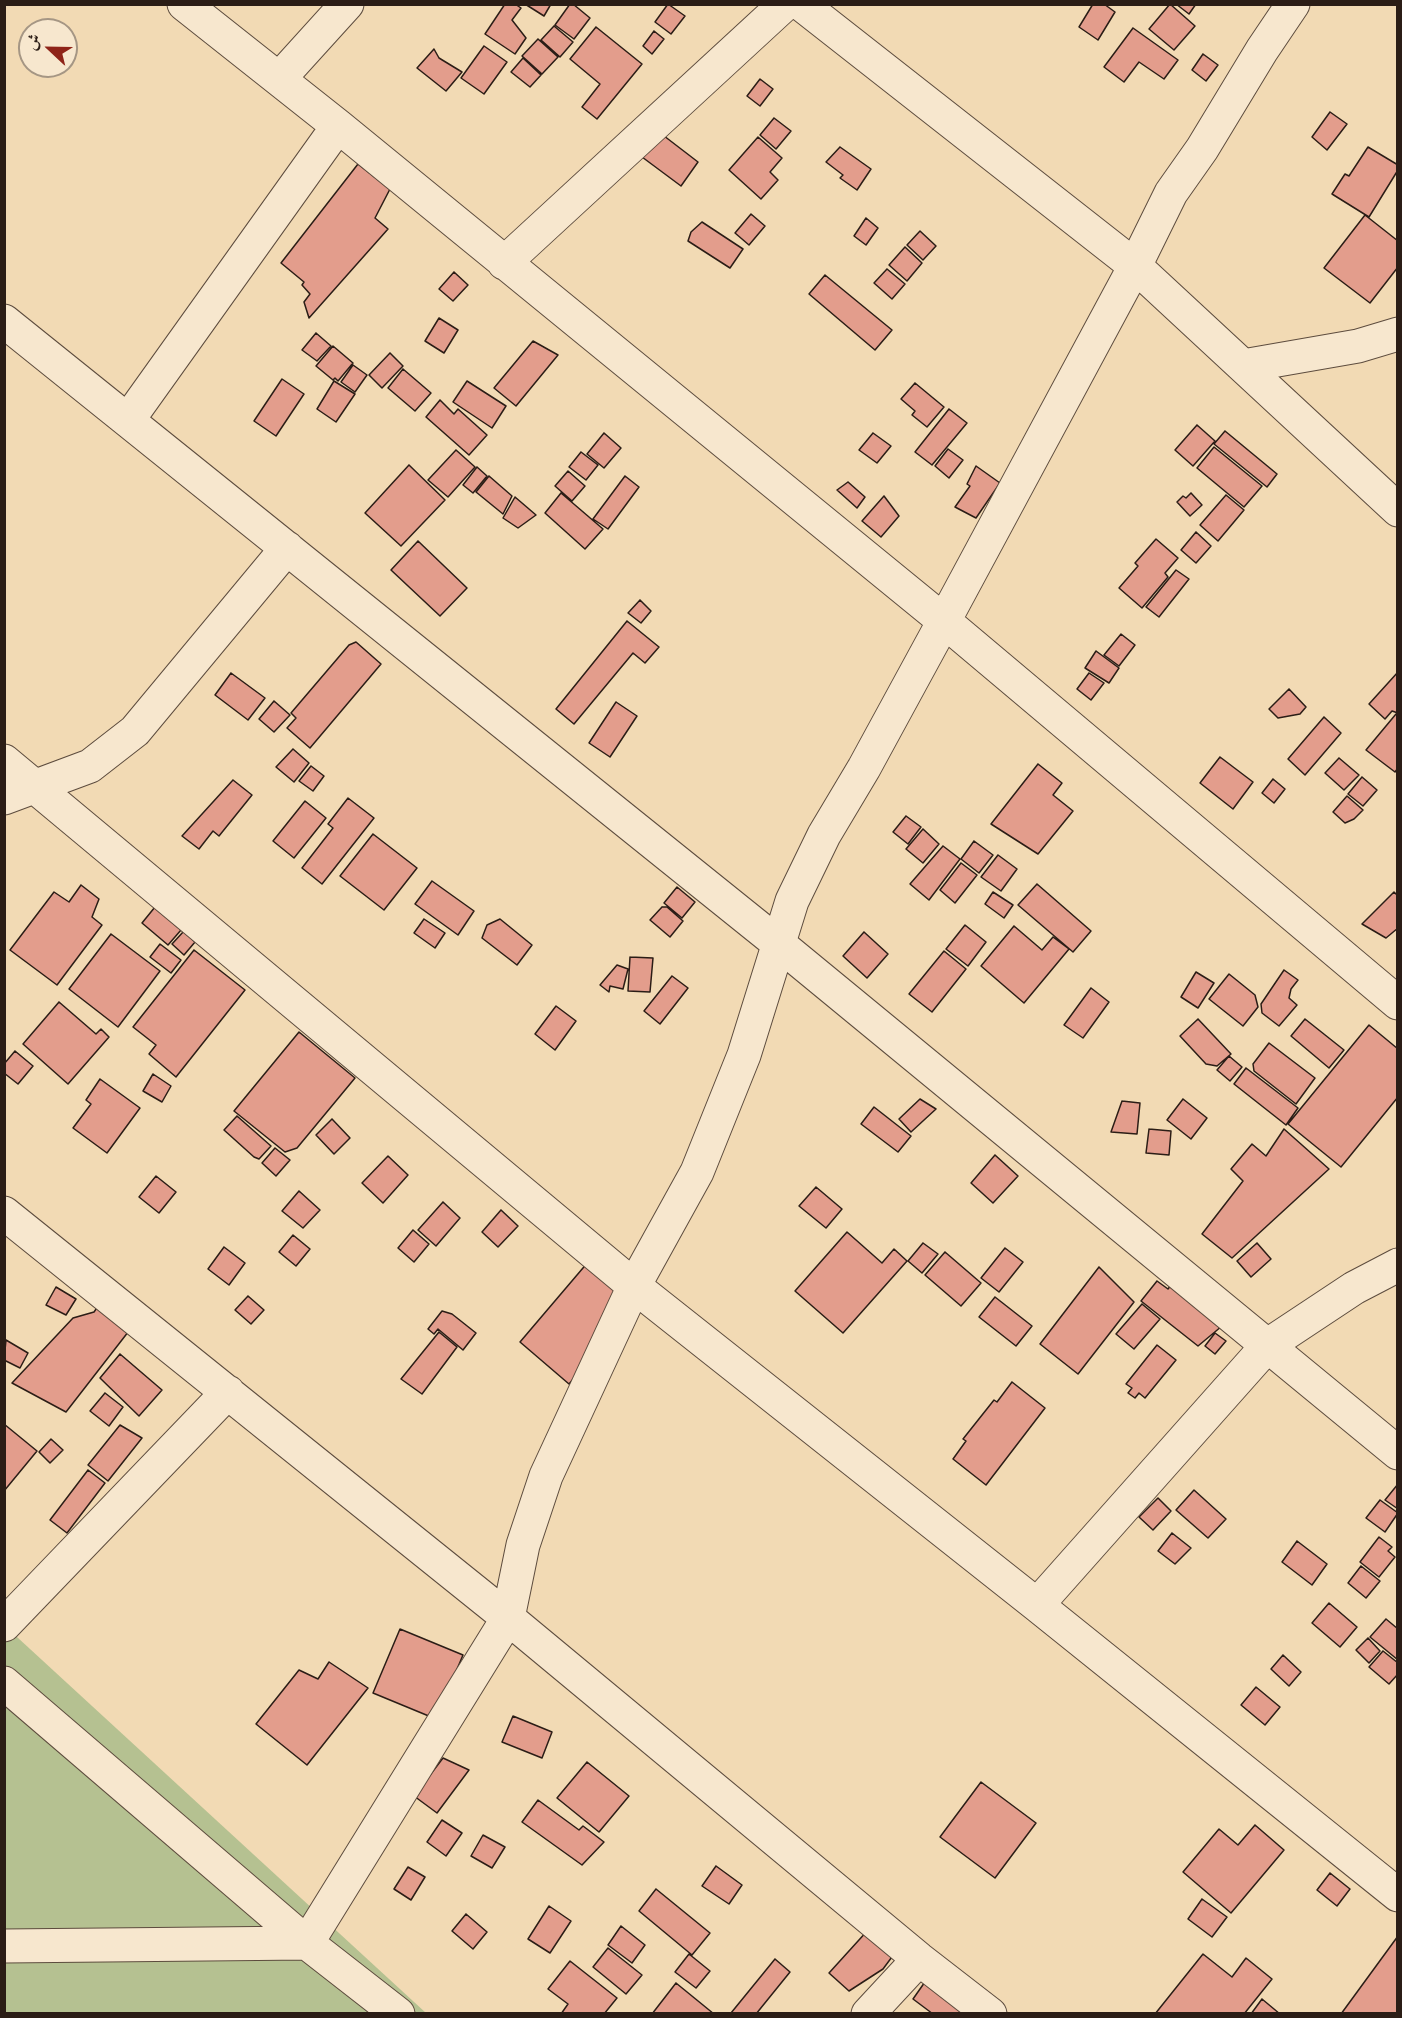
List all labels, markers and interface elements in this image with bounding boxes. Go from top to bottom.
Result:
north arrow [18,18,78,78]
text: ش [20,31,45,53]

